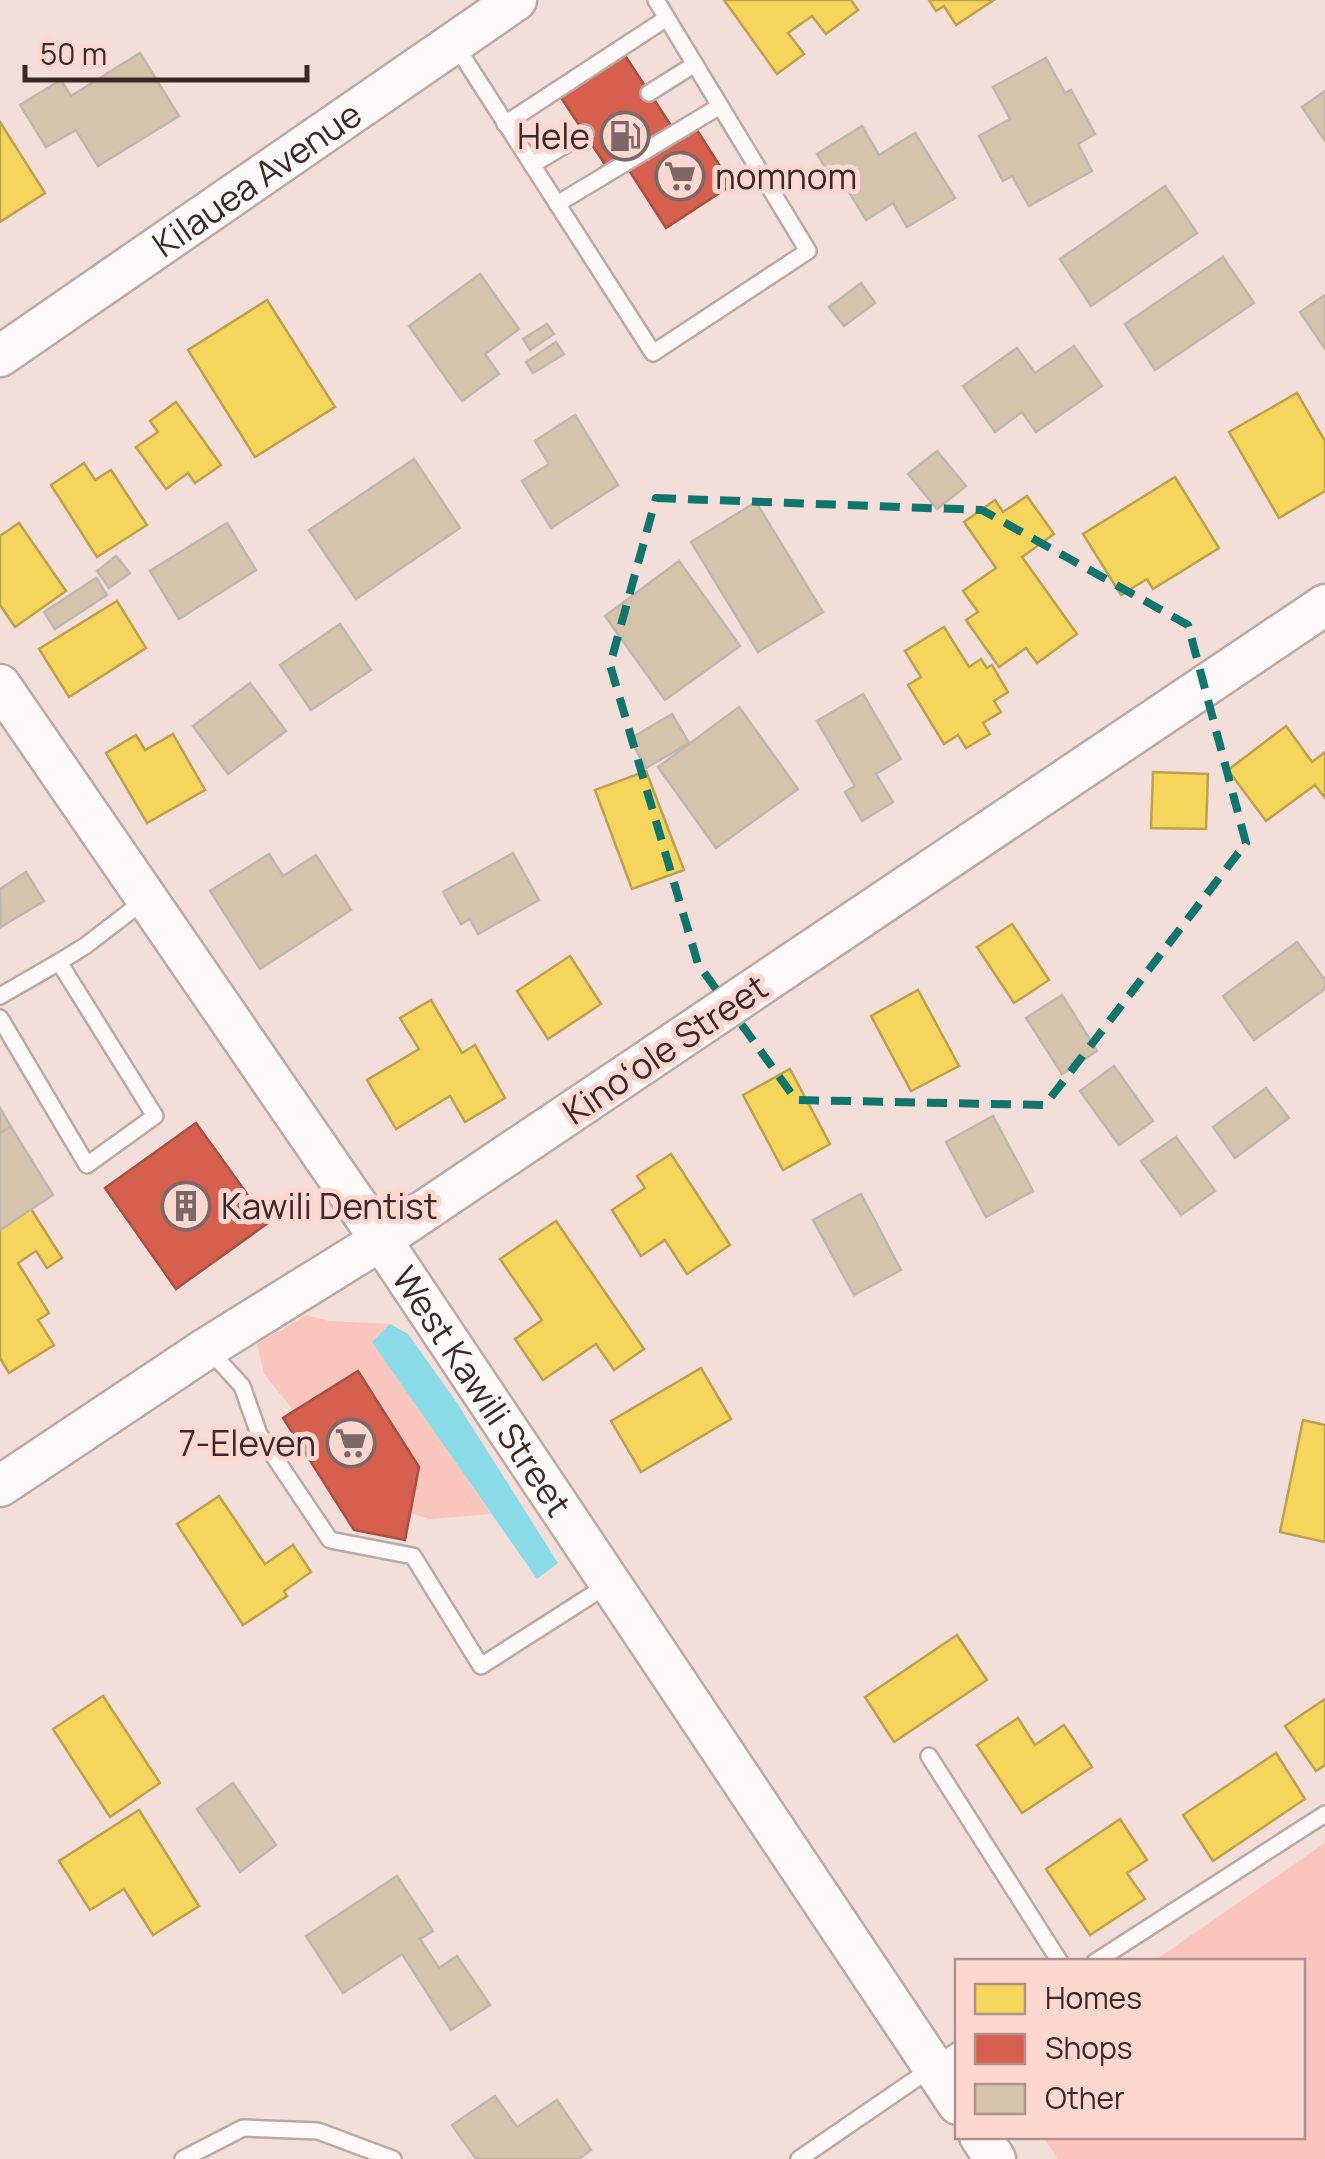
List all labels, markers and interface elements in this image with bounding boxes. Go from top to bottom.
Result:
scale bar [25,20,308,82]
text: 50 m [40,33,107,74]
street label: Kilauea Avenue [143,90,371,268]
fuel station icon: Hele [599,110,651,162]
place label: Hele [517,112,590,160]
supermarket icon: nomnom [654,150,706,202]
place label: nomnom [715,152,857,200]
street label: Kinoʻole Street [553,963,777,1135]
building icon: Kawili Dentist [160,1180,212,1232]
place label: Kawili Dentist [221,1182,438,1230]
street label: West Kawili Street [381,1257,583,1526]
supermarket icon: 7-Eleven [325,1417,377,1469]
place label: 7-Eleven [179,1419,316,1467]
legend [955,1959,1305,2139]
text: Homes [1045,1977,1142,2018]
text: Shops [1045,2027,1132,2068]
text: Other [1045,2077,1125,2118]

